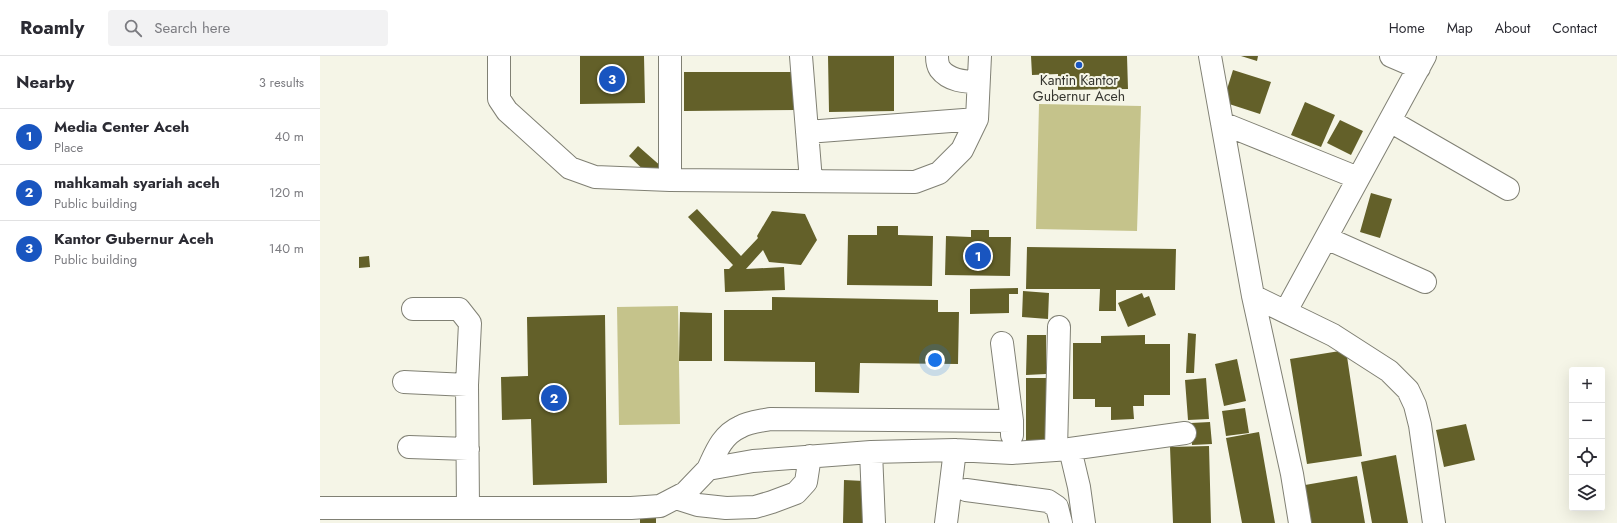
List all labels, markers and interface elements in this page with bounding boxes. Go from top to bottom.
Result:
search box [108,10,388,46]
text: Roamly [20,14,84,41]
icon: search [122,17,144,39]
text: Search here [154,17,230,39]
text: Home [1389,18,1425,38]
text: Map [1447,18,1473,38]
text: About [1495,18,1530,38]
text: Contact [1552,18,1597,38]
marker: Kantin Kantor Gubernur Aceh [1074,60,1084,70]
pin: 3 [599,64,625,94]
text: Nearby [16,70,74,94]
place label: Kantin Kantor Gubernur Aceh [1033,70,1125,106]
text: 3 results [259,73,304,92]
text: Media Center Aceh [54,116,189,138]
text: 1 [26,127,32,146]
text: 40 m [275,127,304,146]
text: Place [54,138,83,157]
text: mahkamah syariah aceh [54,172,220,194]
text: 2 [25,183,33,202]
text: 120 m [269,183,304,202]
text: Public building [54,194,137,213]
text: Kantor Gubernur Aceh [54,228,214,250]
text: 3 [25,239,33,258]
text: 140 m [269,239,304,258]
pin: 1 [965,241,991,271]
text: Public building [54,250,137,269]
your location [925,350,945,370]
map controls [1569,367,1605,511]
button: + [1569,367,1605,403]
pin: 2 [541,383,567,413]
button: − [1569,403,1605,439]
button: locate [1569,439,1605,475]
button: layers [1569,475,1605,511]

